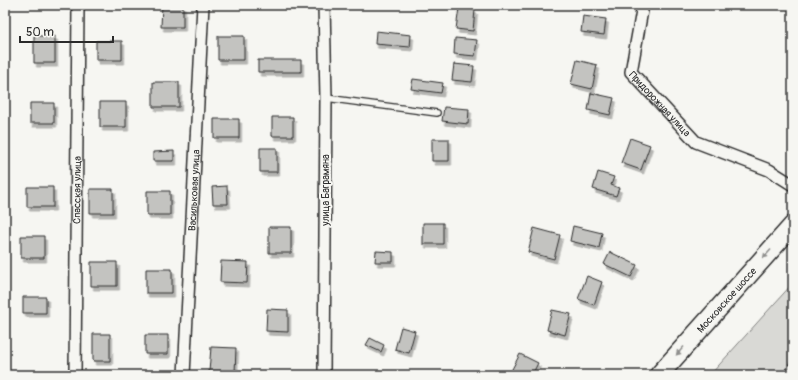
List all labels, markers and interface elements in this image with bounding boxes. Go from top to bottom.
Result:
scale bar [20,18,113,44]
text: 50 m [26,25,54,40]
street label: Придорожная улица [626,69,693,139]
street label: Васильковая улица [186,149,203,231]
street label: улица Баграмяна [320,154,332,227]
street label: Спасская улица [71,156,84,224]
one-way arrow [762,249,772,259]
street label: Московское шоссе [695,265,759,335]
one-way arrow [676,346,685,356]

